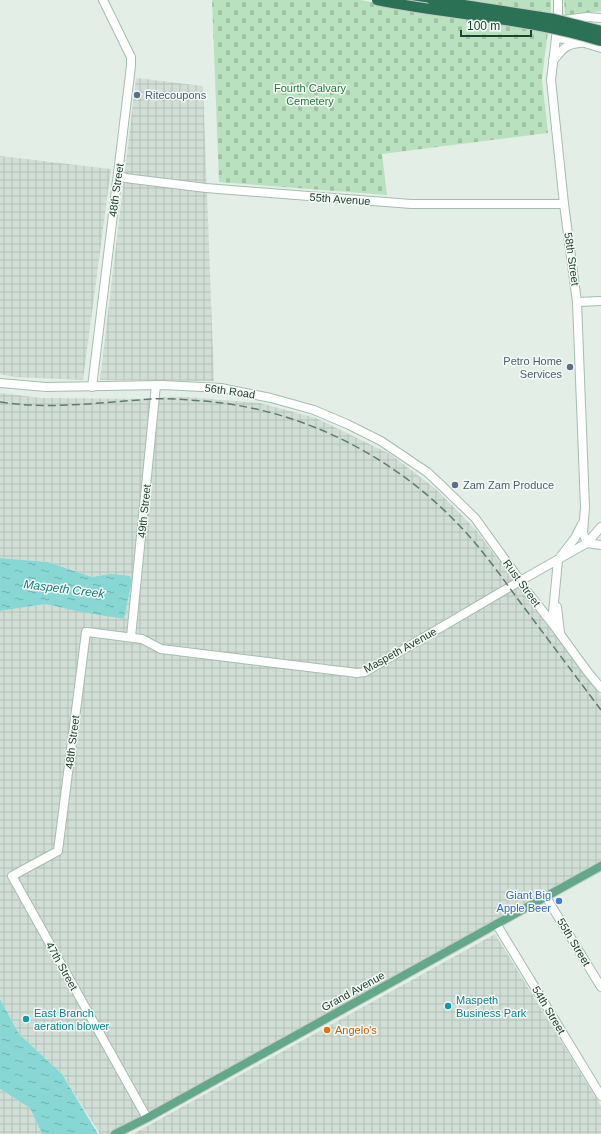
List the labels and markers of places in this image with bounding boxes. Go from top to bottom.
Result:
place label: Ritecoupons [145,89,207,101]
marker: Ritecoupons [132,90,142,100]
place label: Petro Home Services [503,355,562,380]
marker: Petro Home Services [565,362,575,372]
place label: Zam Zam Produce [463,479,554,491]
marker: Zam Zam Produce [450,480,460,490]
place label: Giant Big Apple Beer [497,889,551,914]
marker: Giant Big Apple Beer [554,896,564,906]
place label: Maspeth Business Park [456,994,527,1019]
marker: Maspeth Business Park [443,1001,453,1011]
place label: East Branch aeration blower [34,1007,110,1032]
marker: East Branch aeration blower [21,1014,31,1024]
place label: Angelo's [335,1024,377,1036]
marker: Angelo's [322,1025,332,1035]

